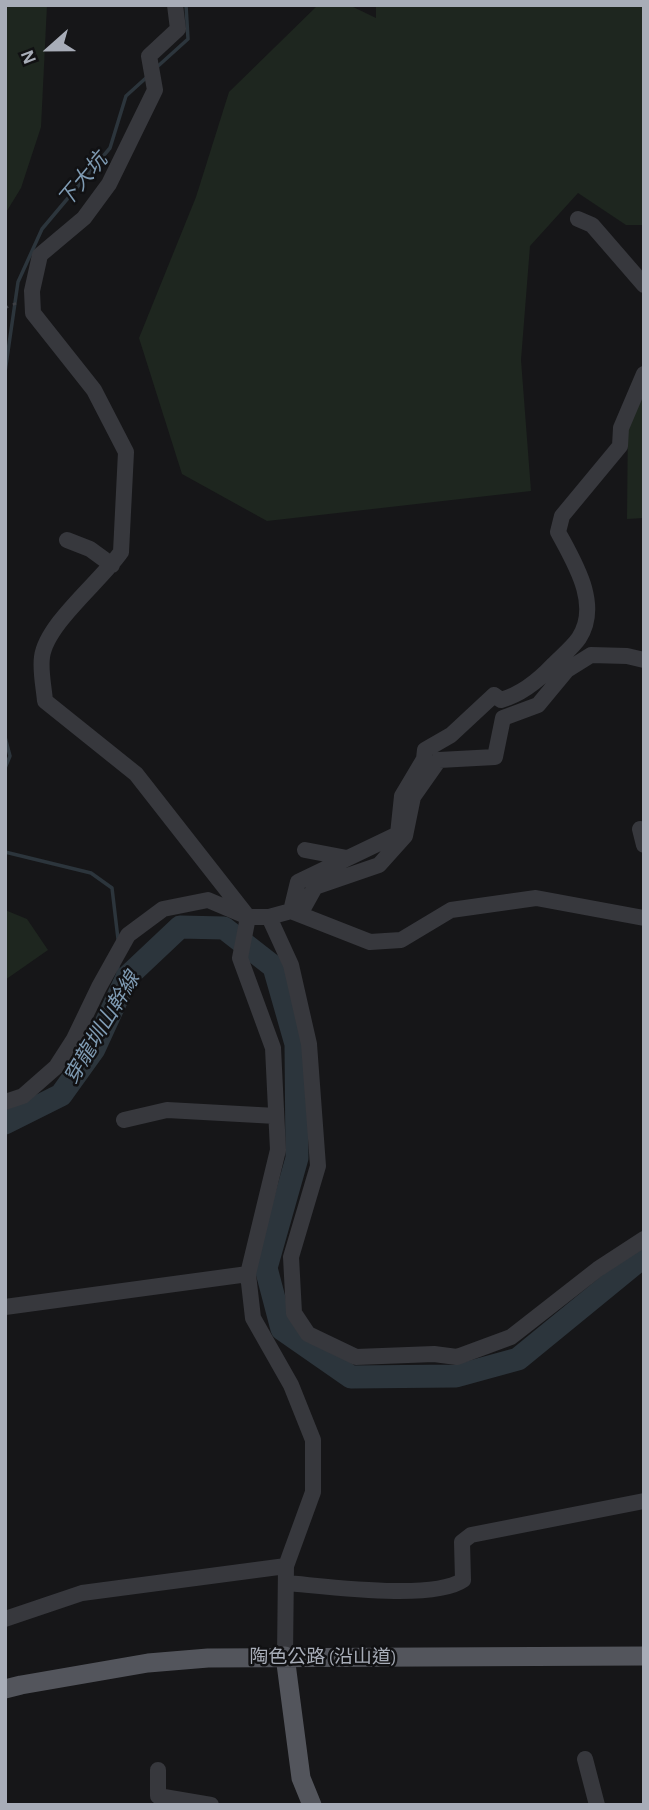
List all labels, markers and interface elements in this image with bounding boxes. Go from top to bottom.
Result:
north arrow [14,14,84,84]
text: N [18,47,40,66]
water label: 下大坑 [53,148,113,212]
water label: 穿龍圳山幹線 [59,968,145,1088]
street label: 陶色公路 (沿山道) [249,1646,397,1668]

